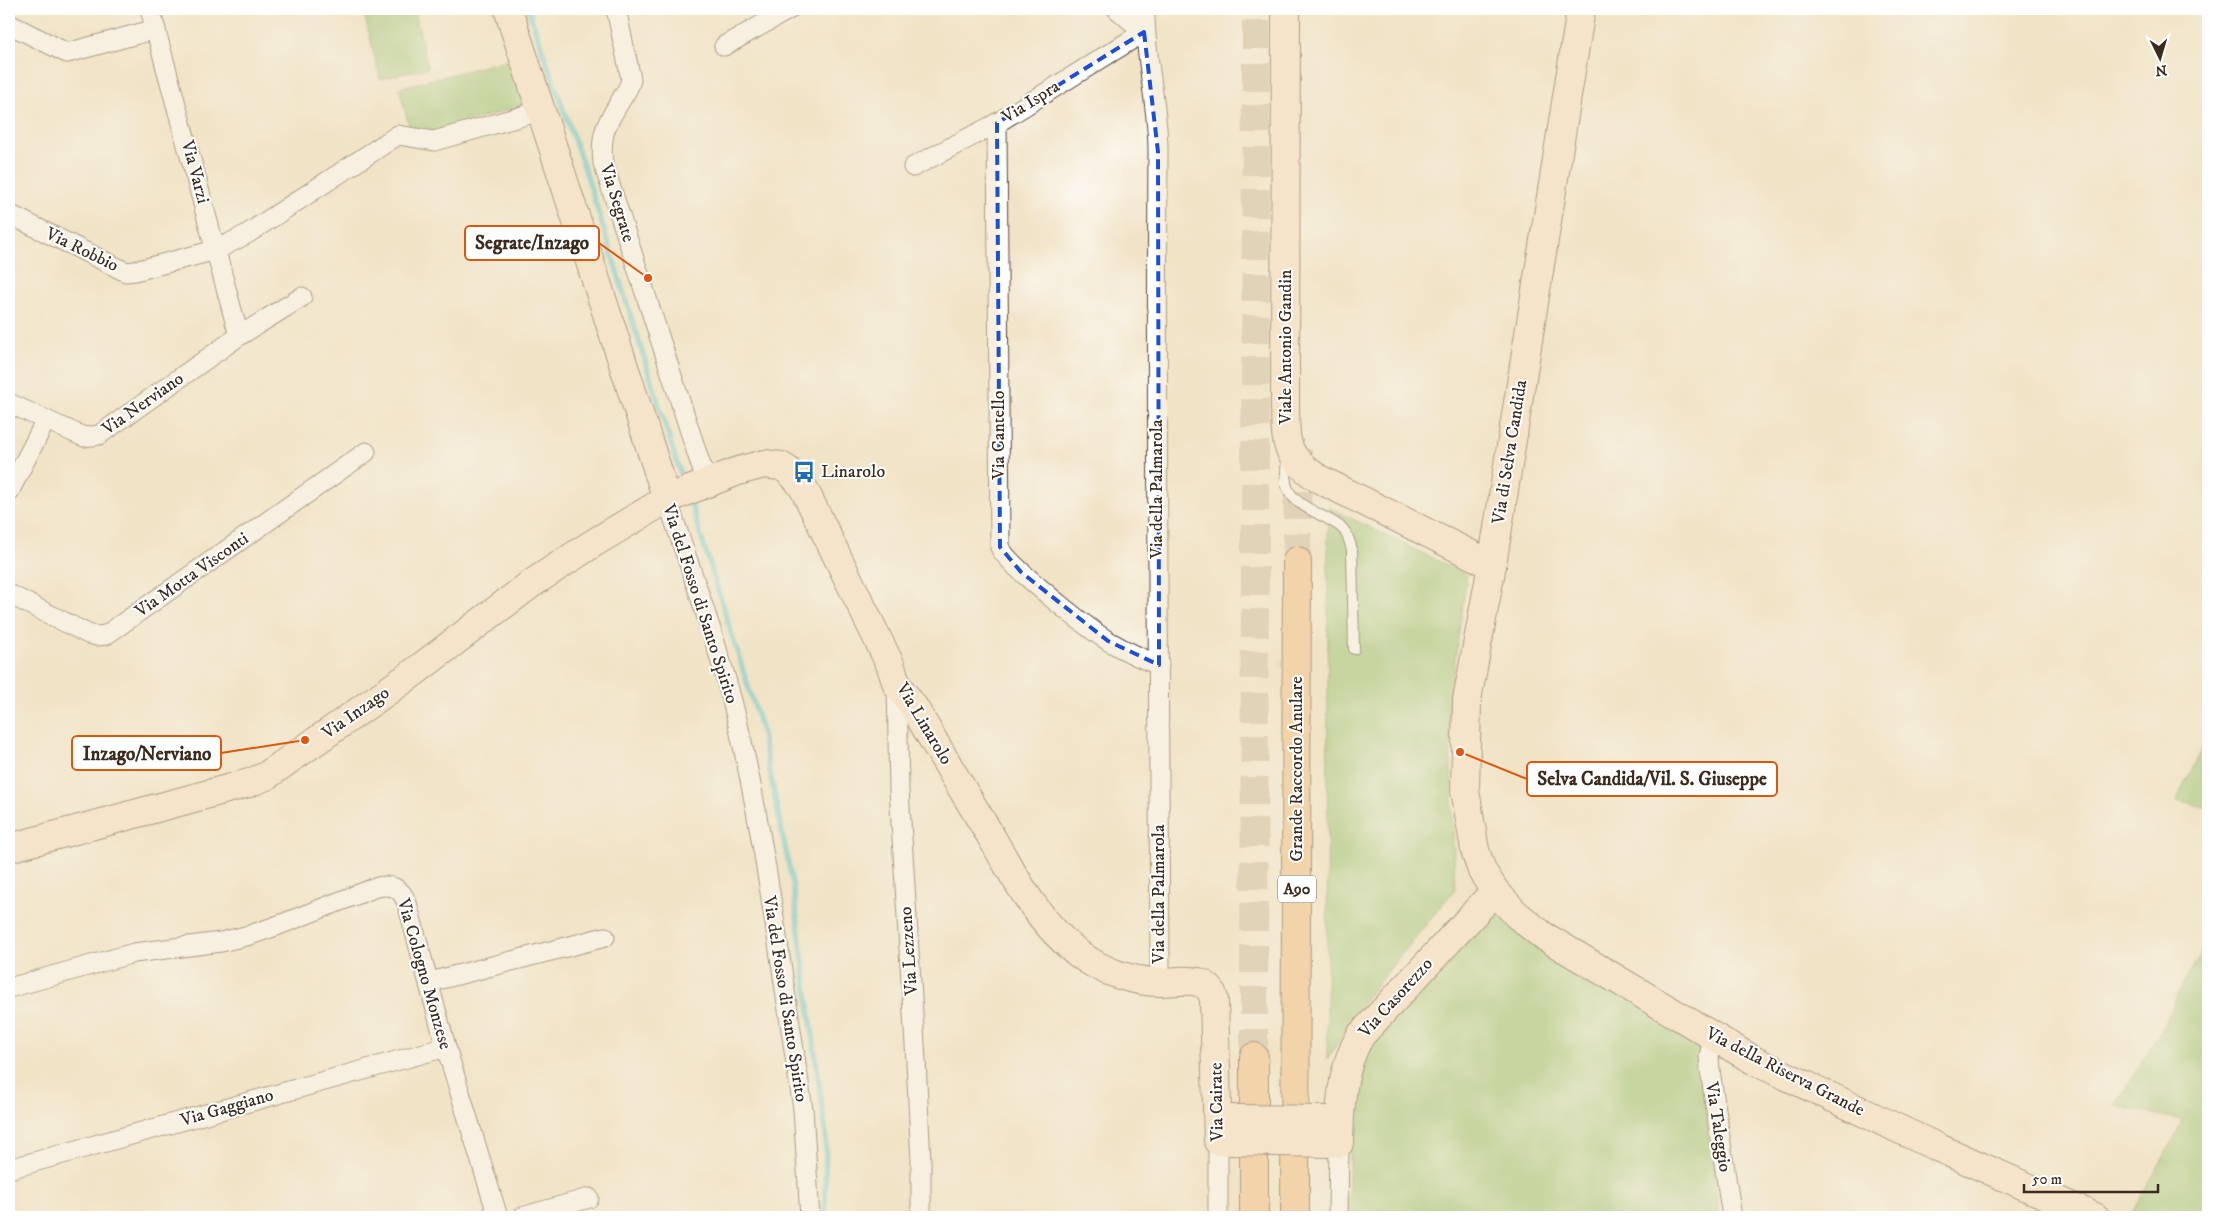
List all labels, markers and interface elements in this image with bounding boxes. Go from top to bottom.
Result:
north arrow [2134,32,2184,82]
text: N [2154,60,2168,79]
street label: Via Ispra [997,75,1064,129]
street label: Via Varzi [176,137,214,206]
street label: Via Segrate [594,160,639,245]
street label: Via Robbio [41,223,122,277]
callout: Segrate/Inzago [465,226,599,260]
text: Segrate/Inzago [475,232,589,255]
street label: Viale Antonio Gandin [1275,269,1297,425]
street label: Via Nerviano [97,368,188,441]
street label: Via di Selva Candida [1488,378,1532,527]
street label: Via Cantello [988,390,1010,481]
street label: Via della Palmarola [1146,419,1168,560]
bus stop icon: Linarolo [791,459,817,485]
place label: Linarolo [821,461,885,483]
street label: Via del Fosso di Santo Spirito [657,501,743,707]
street label: Via Motta Visconti [130,528,253,623]
street label: Grande Raccordo Anulare [1286,676,1308,862]
street label: Via Linarolo [890,678,957,769]
street label: Via Inzago [317,682,394,745]
callout: Inzago/Nerviano [72,736,221,770]
text: Inzago/Nerviano [83,743,211,766]
callout: Selva Candida/Vil. S. Giuseppe [1527,762,1777,796]
text: Selva Candida/Vil. S. Giuseppe [1537,768,1767,791]
street label: Via della Palmarola [1148,824,1170,965]
road number: A90 [1278,876,1316,902]
street label: Via del Fosso di Santo Spirito [758,894,812,1104]
street label: Via Cologno Monzese [392,895,456,1052]
street label: Via Lezzeno [895,906,923,997]
street label: Via Casorezzo [1354,953,1438,1043]
street label: Via della Riserva Grande [1701,1022,1868,1122]
street label: Via Cairate [1205,1062,1229,1143]
street label: Via Taleggio [1700,1079,1736,1174]
street label: Via Gaggiano [177,1084,276,1132]
scale bar [2024,1161,2158,1193]
text: 50 m [2032,1170,2062,1189]

